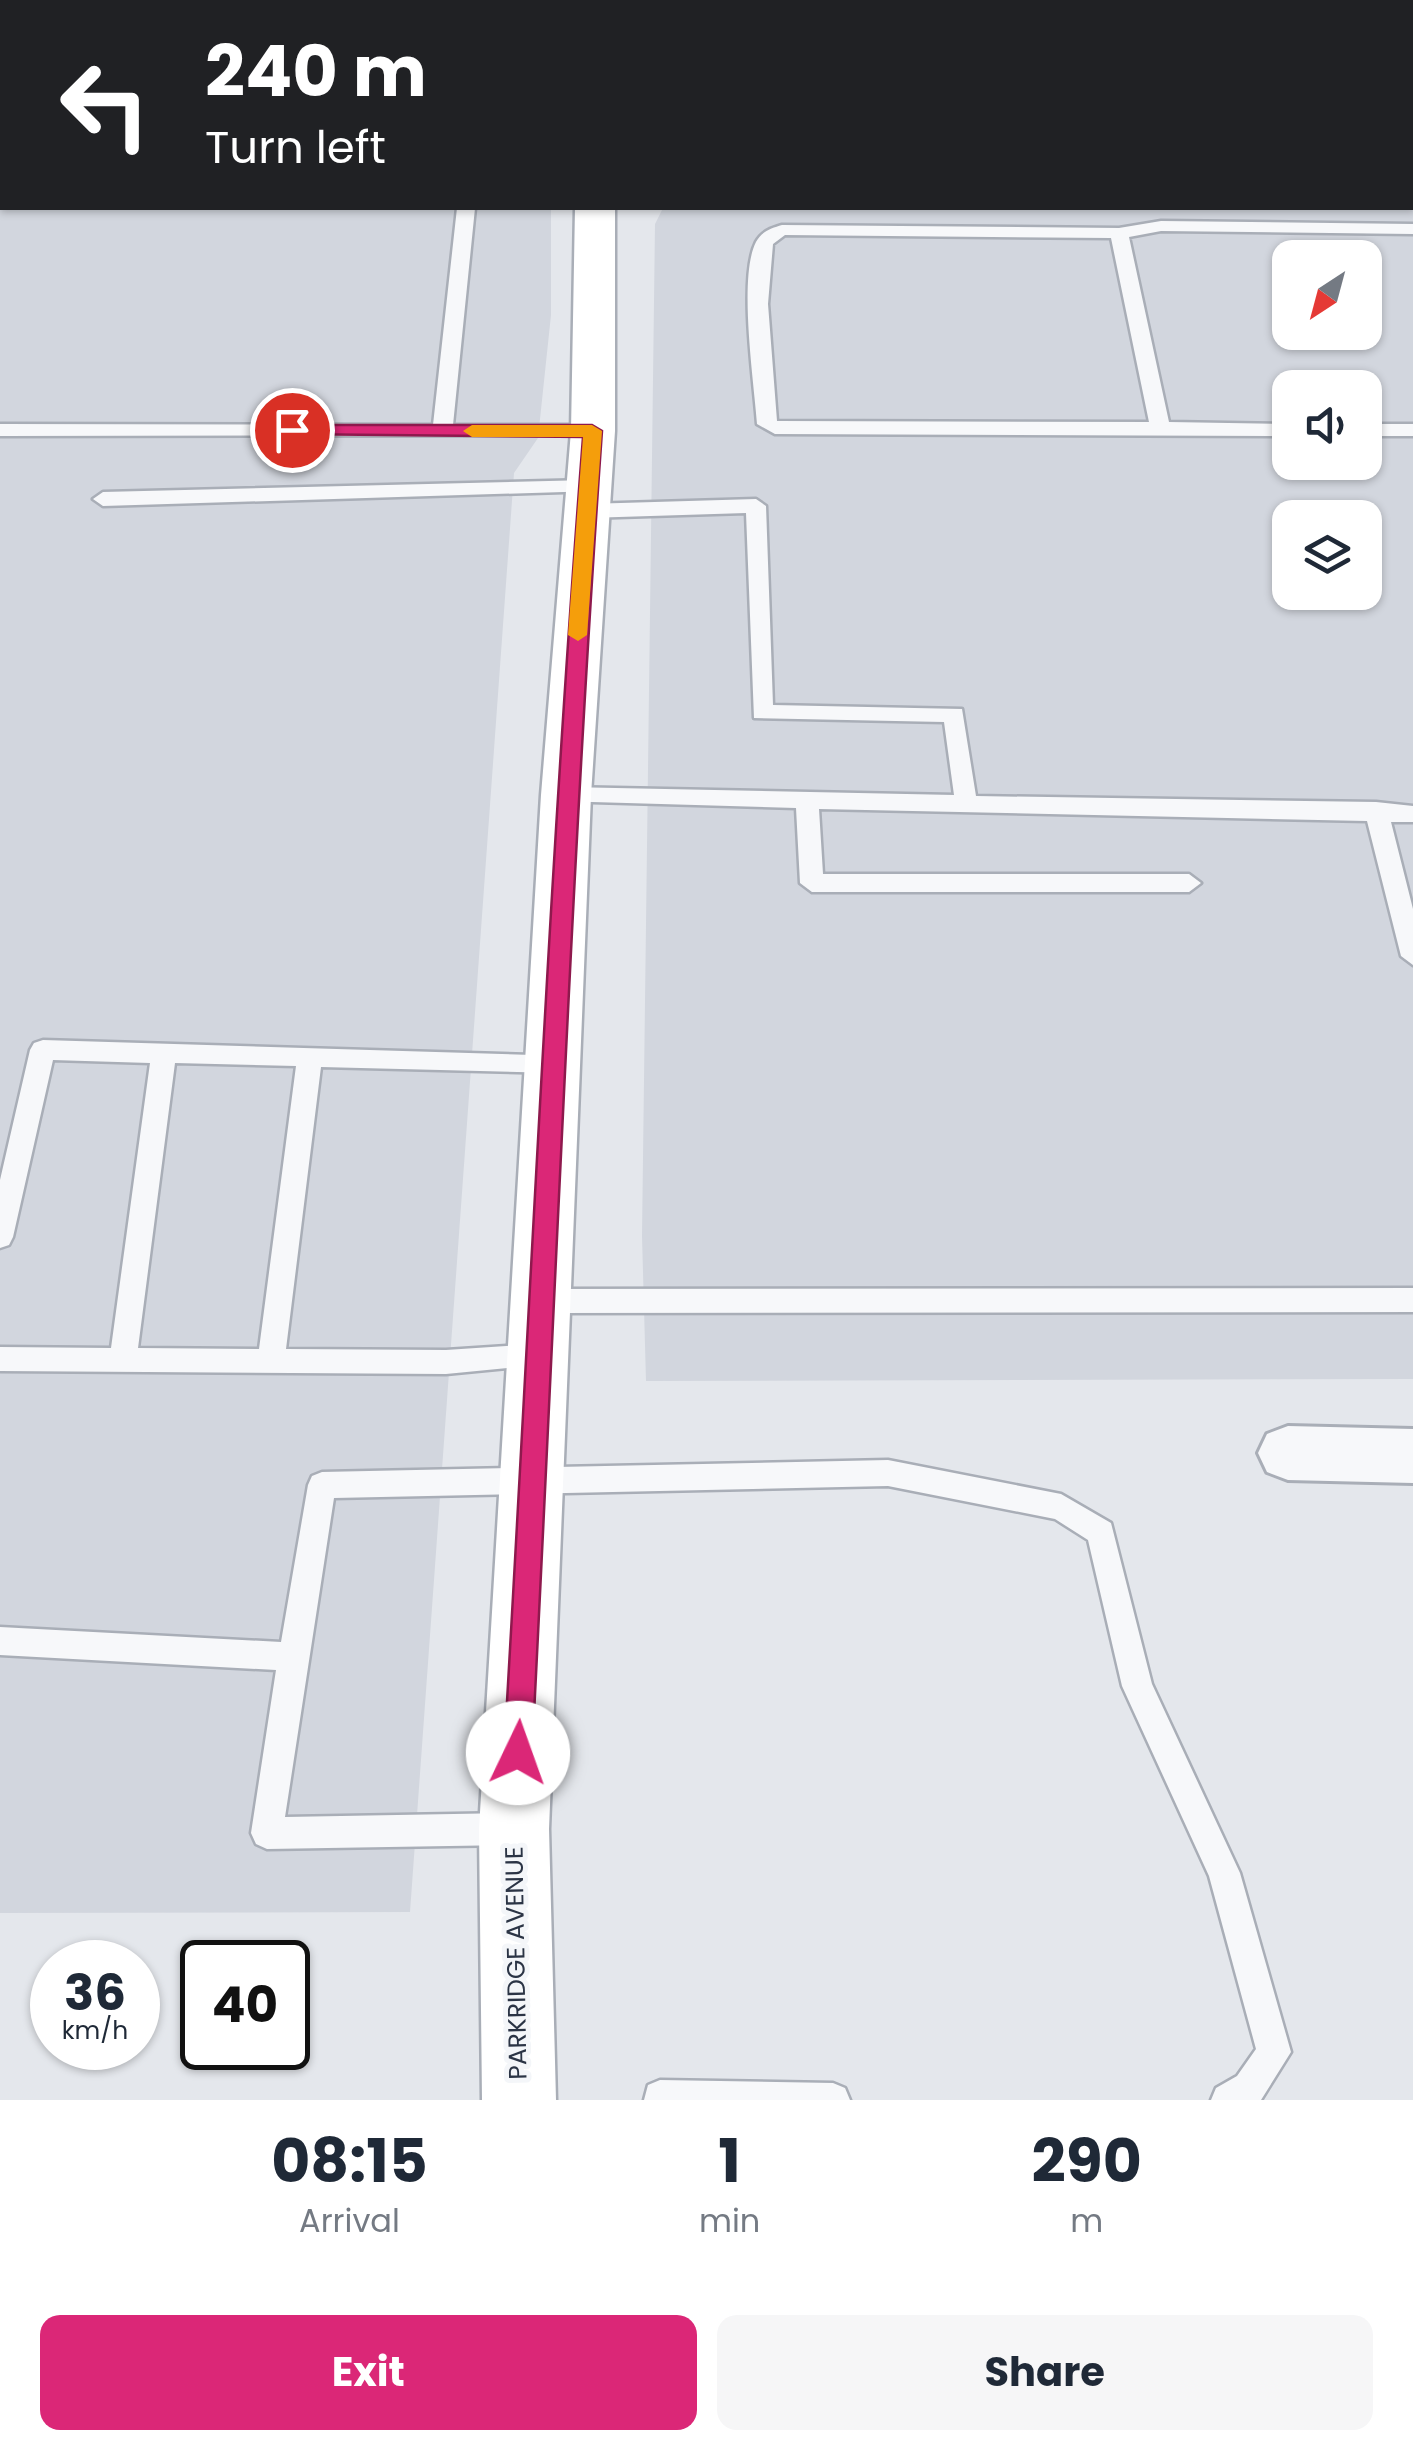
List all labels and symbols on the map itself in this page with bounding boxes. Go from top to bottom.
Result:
north arrow [1272,240,1382,350]
pin [250,388,335,473]
position arrow [466,1701,570,1805]
street label: PARKRIDGE AVENUE [496,1846,536,2080]
speed limit sign: 40 [180,1940,310,2070]

